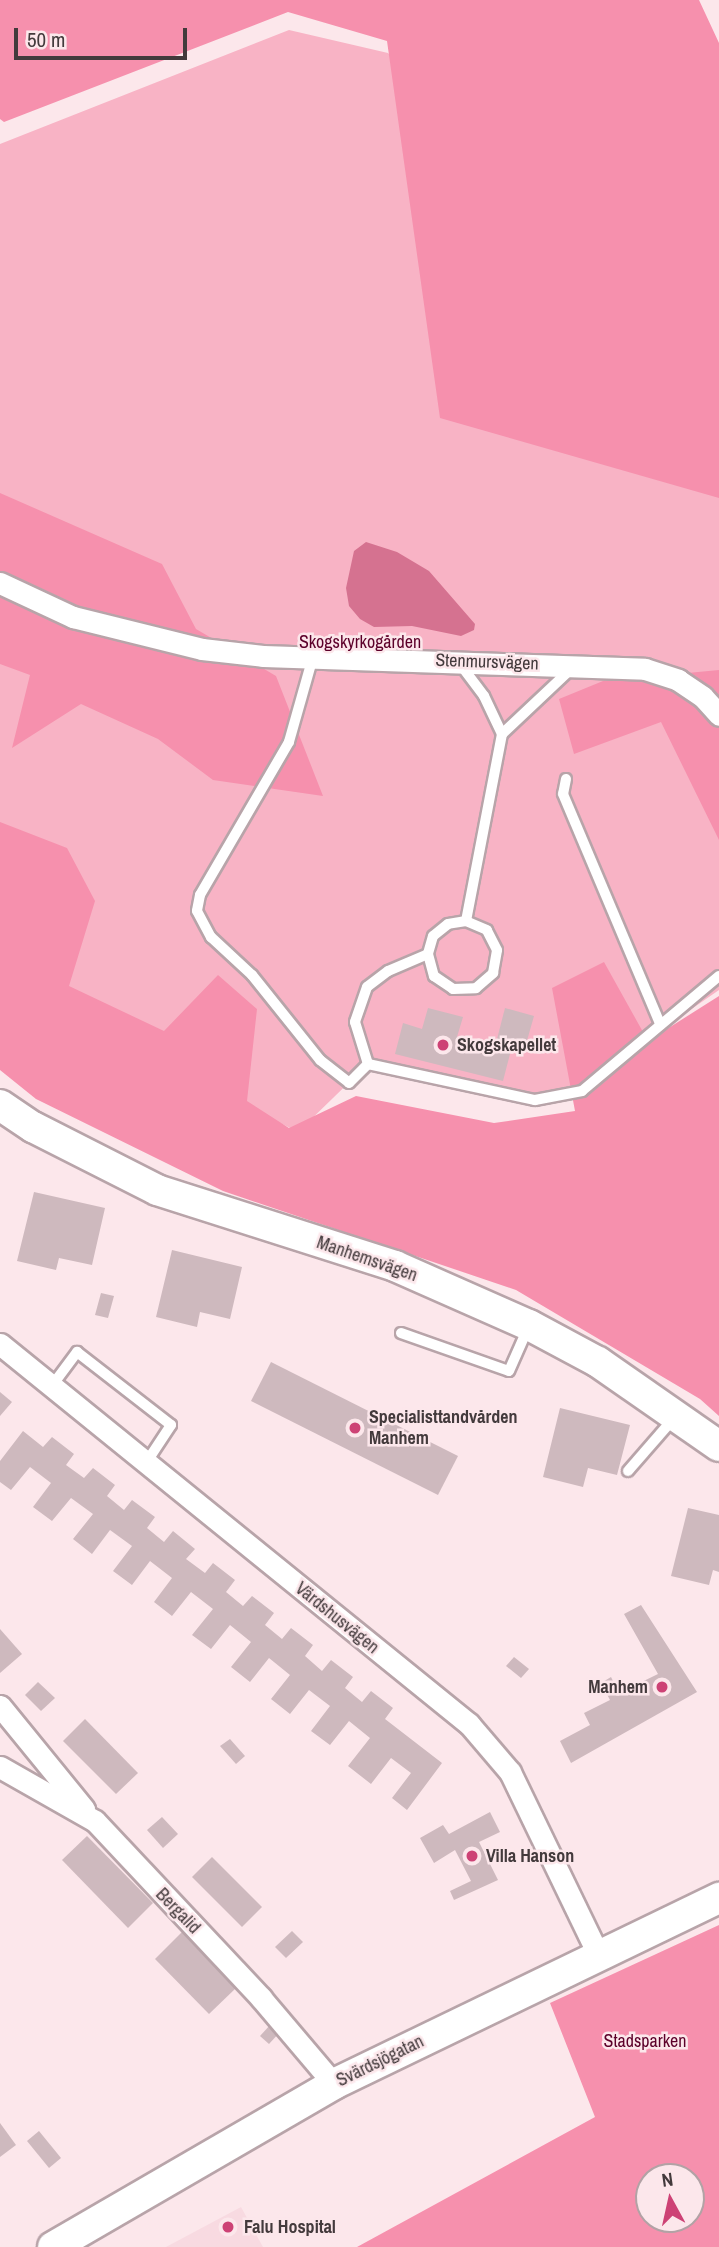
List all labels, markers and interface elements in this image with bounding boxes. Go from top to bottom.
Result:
scale bar [18,14,191,58]
text: 50 m [27,25,65,54]
park label: Skogskyrkogården [299,631,421,653]
street label: Stenmursvägen [435,649,539,675]
place label: Skogskapellet [457,1034,556,1056]
marker: Skogskapellet [435,1037,451,1053]
street label: Manhemsvägen [314,1232,420,1286]
place label: Specialisttandvården Manhem [369,1407,517,1450]
marker: Specialisttandvården Manhem [347,1420,363,1436]
street label: Värdshusvägen [291,1578,383,1658]
place label: Manhem [588,1676,648,1698]
marker: Manhem [654,1679,670,1695]
place label: Villa Hanson [486,1845,574,1867]
marker: Villa Hanson [464,1848,480,1864]
street label: Bergalid [151,1884,205,1938]
park label: Stadsparken [604,2030,686,2052]
street label: Svärdsjögatan [333,2031,427,2091]
north arrow [635,2163,705,2233]
text: N [660,2166,675,2193]
place label: Falu Hospital [244,2216,336,2238]
marker: Falu Hospital [218,2217,238,2237]

